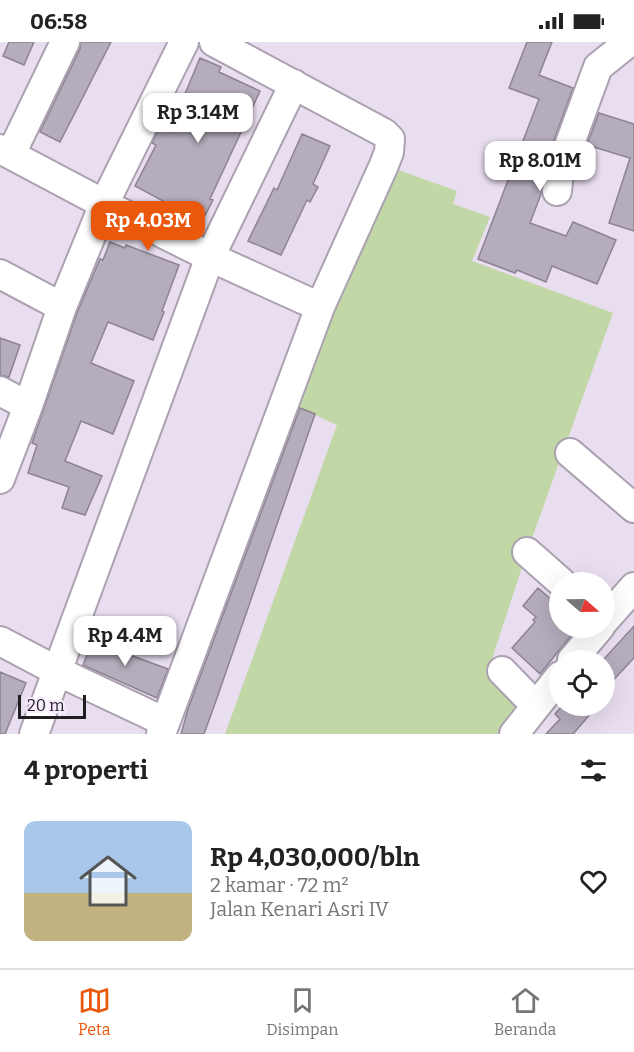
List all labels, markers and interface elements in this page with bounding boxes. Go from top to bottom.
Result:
text: 06:58 [30,8,87,35]
pin: Rp 3.14M [136,93,260,144]
text: Rp 3.14M [157,100,239,124]
pin: Rp 8.01M [478,141,602,192]
text: Rp 8.01M [499,148,581,172]
pin: Rp 4.03M [86,201,210,252]
text: Rp 4.03M [105,208,191,232]
north arrow [549,572,615,638]
map controls [549,572,615,716]
pin: Rp 4.4M [70,616,180,667]
text: Rp 4.4M [87,623,163,647]
button: locate [549,650,615,716]
scale bar [18,692,86,720]
text: 20 m [27,696,64,715]
icon: filters [577,754,610,787]
text: 4 properti [24,755,148,786]
text: Rp 4,030,000/bln [210,842,420,873]
icon: home [72,845,144,917]
icon: heart [577,865,610,898]
text: 2 kamar · 72 m² [210,873,349,897]
text: Jalan Kenari Asri IV [210,897,389,921]
tab: Peta [78,984,111,1039]
tab: Disimpan [266,984,338,1039]
tab: Beranda [494,984,556,1039]

